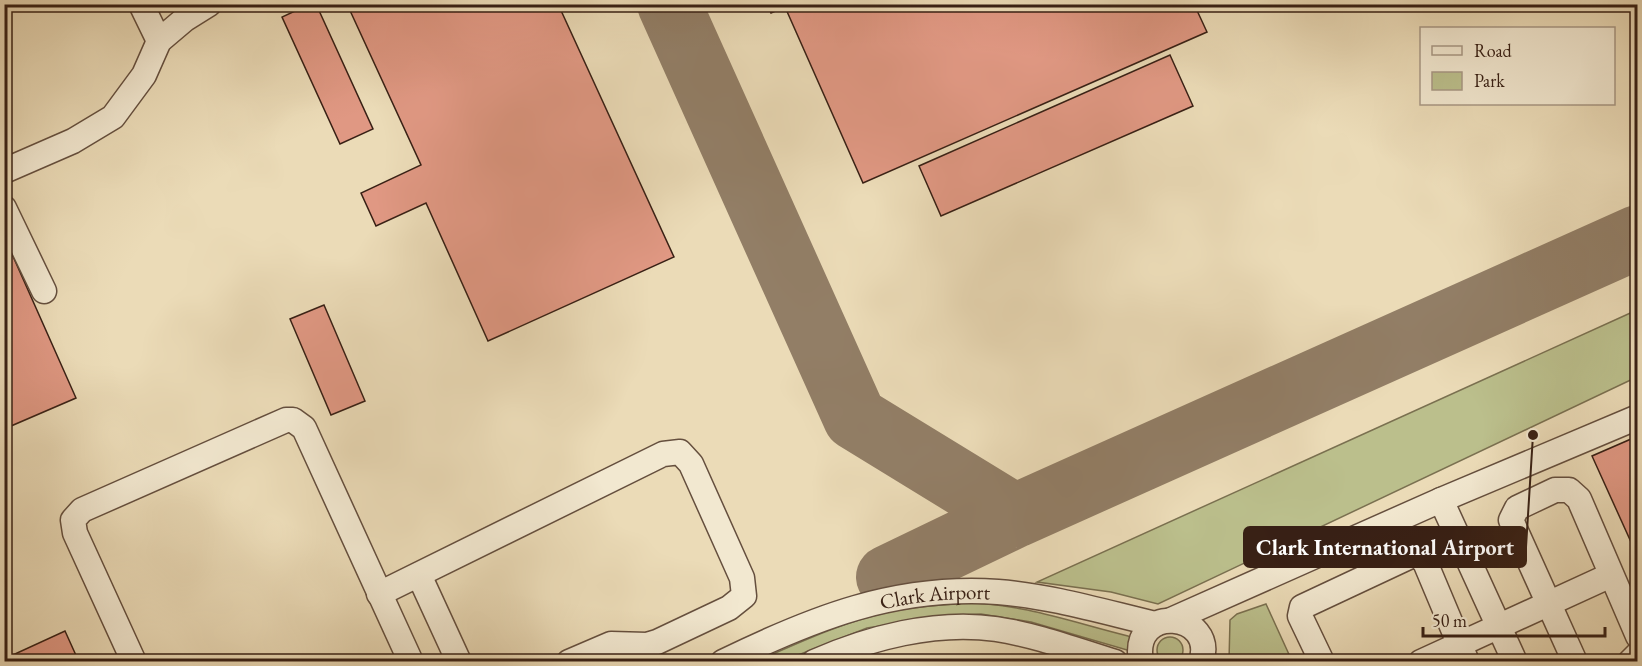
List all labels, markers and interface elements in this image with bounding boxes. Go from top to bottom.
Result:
legend [1420,27,1615,105]
text: Road [1474,39,1513,62]
text: Park [1474,69,1505,92]
callout: Clark International Airport [1244,527,1526,567]
text: Clark International Airport [1256,533,1515,562]
street label: Clark Airport [877,578,991,615]
scale bar [1423,600,1604,638]
text: 50 m [1432,609,1467,632]

